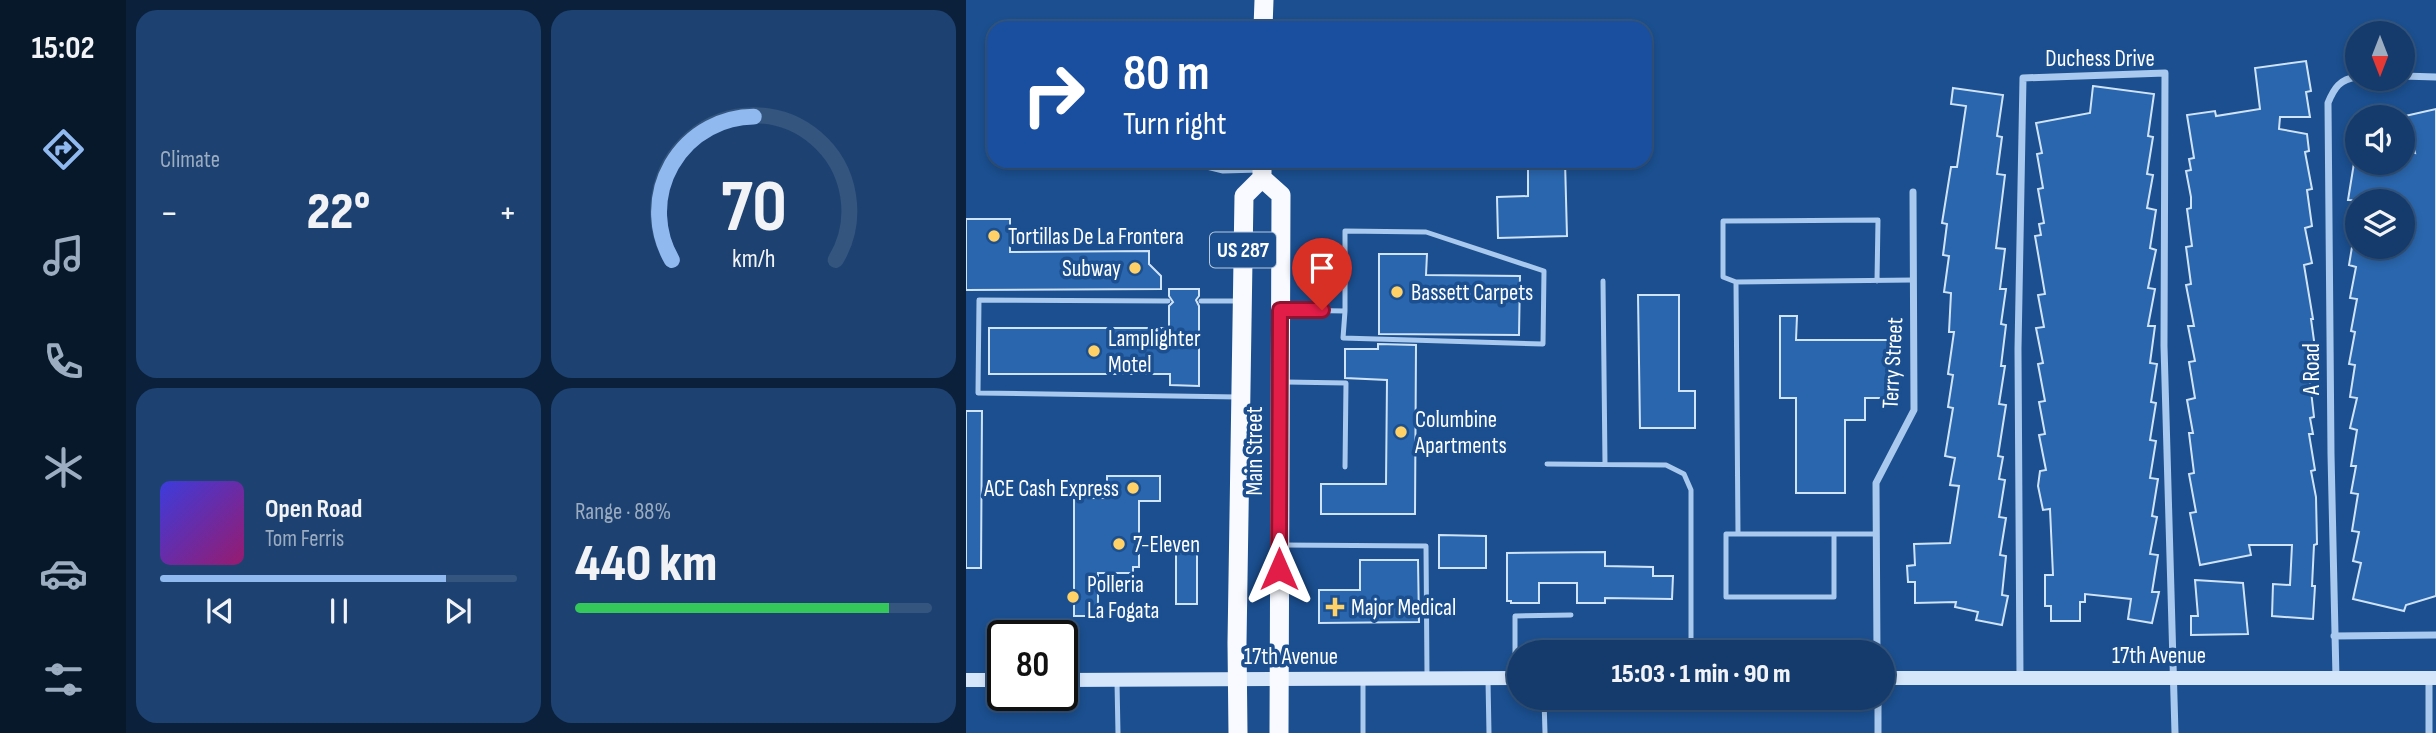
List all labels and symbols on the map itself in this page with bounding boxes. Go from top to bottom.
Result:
north arrow [2345,21,2415,91]
street label: Duchess Drive [2045,45,2155,73]
place label: Tortillas De La Frontera [1008,223,1184,251]
marker: Tortillas De La Frontera [986,228,1002,244]
road number: US 287 [1210,232,1276,268]
pin [1292,238,1352,310]
place label: Subway [1062,255,1121,283]
marker: Subway [1127,260,1143,276]
place label: Bassett Carpets [1411,279,1533,307]
marker: Bassett Carpets [1389,284,1405,300]
street label: Terry Street [1877,317,1909,409]
place label: Lamplighter Motel [1108,325,1201,379]
marker: Lamplighter Motel [1086,343,1102,359]
street label: A Road [2298,343,2326,396]
place label: Columbine Apartments [1414,406,1507,460]
street label: Main Street [1241,407,1269,495]
marker: Columbine Apartments [1393,424,1409,440]
place label: ACE Cash Express [983,475,1119,503]
marker: ACE Cash Express [1125,480,1141,496]
place label: 7-Eleven [1133,531,1200,559]
position arrow [1242,532,1316,606]
marker: 7-Eleven [1111,536,1127,552]
place label: Polleria La Fogata [1087,571,1159,625]
marker: Polleria La Fogata [1065,589,1081,605]
place label: Major Medical [1351,594,1456,622]
marker: Major Medical [1325,597,1345,617]
speed limit sign: 80 [987,620,1078,711]
street label: 17th Avenue [2112,642,2206,670]
street label: 17th Avenue [1244,643,1338,671]

